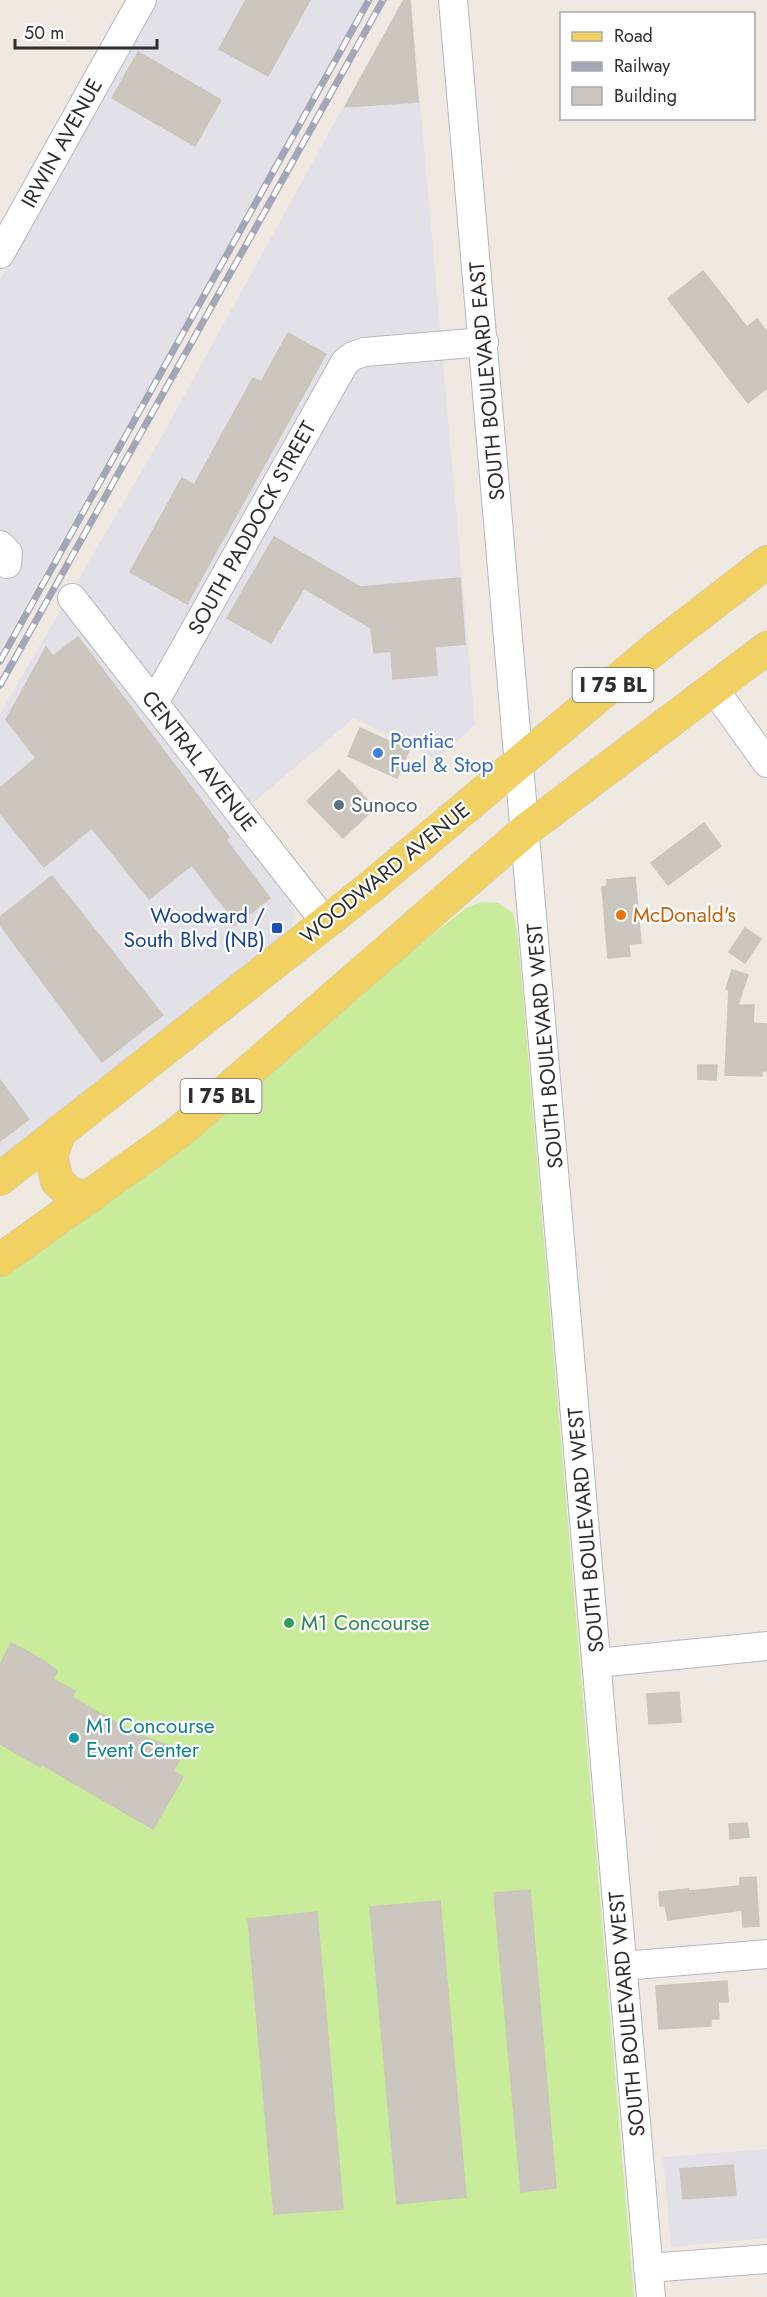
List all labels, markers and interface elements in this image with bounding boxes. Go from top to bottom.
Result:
scale bar [15,12,158,50]
legend [560,12,755,120]
text: 50 m [24,20,64,46]
text: Road [614,23,653,49]
text: Railway [614,53,670,79]
street label: IRWIN AVENUE [14,73,110,213]
text: Building [614,83,677,109]
street label: SOUTH BOULEVARD EAST [462,260,512,502]
street label: SOUTH PADDOCK STREET [181,416,323,640]
road number: I 75 BL [572,668,654,702]
street label: CENTRAL AVENUE [134,684,264,838]
place label: Pontiac Fuel & Stop [390,726,494,780]
marker: Pontiac Fuel & Stop [371,746,385,760]
place label: Sunoco [351,790,418,820]
street label: WOODWARD AVENUE [294,795,476,951]
marker: Sunoco [332,798,346,812]
place label: McDonald's [633,900,736,930]
place label: Woodward / South Blvd (NB) [124,901,265,955]
marker: McDonald's [614,908,628,922]
marker: Woodward / South Blvd (NB) [270,921,284,935]
street label: SOUTH BOULEVARD WEST [519,922,571,1170]
road number: I 75 BL [180,1079,262,1113]
street label: SOUTH BOULEVARD WEST [560,1406,612,1654]
place label: M1 Concourse [301,1608,430,1638]
marker: M1 Concourse [282,1616,296,1630]
place label: M1 Concourse Event Center [86,1711,215,1765]
marker: M1 Concourse Event Center [67,1731,81,1745]
street label: SOUTH BOULEVARD WEST [601,1890,653,2138]

